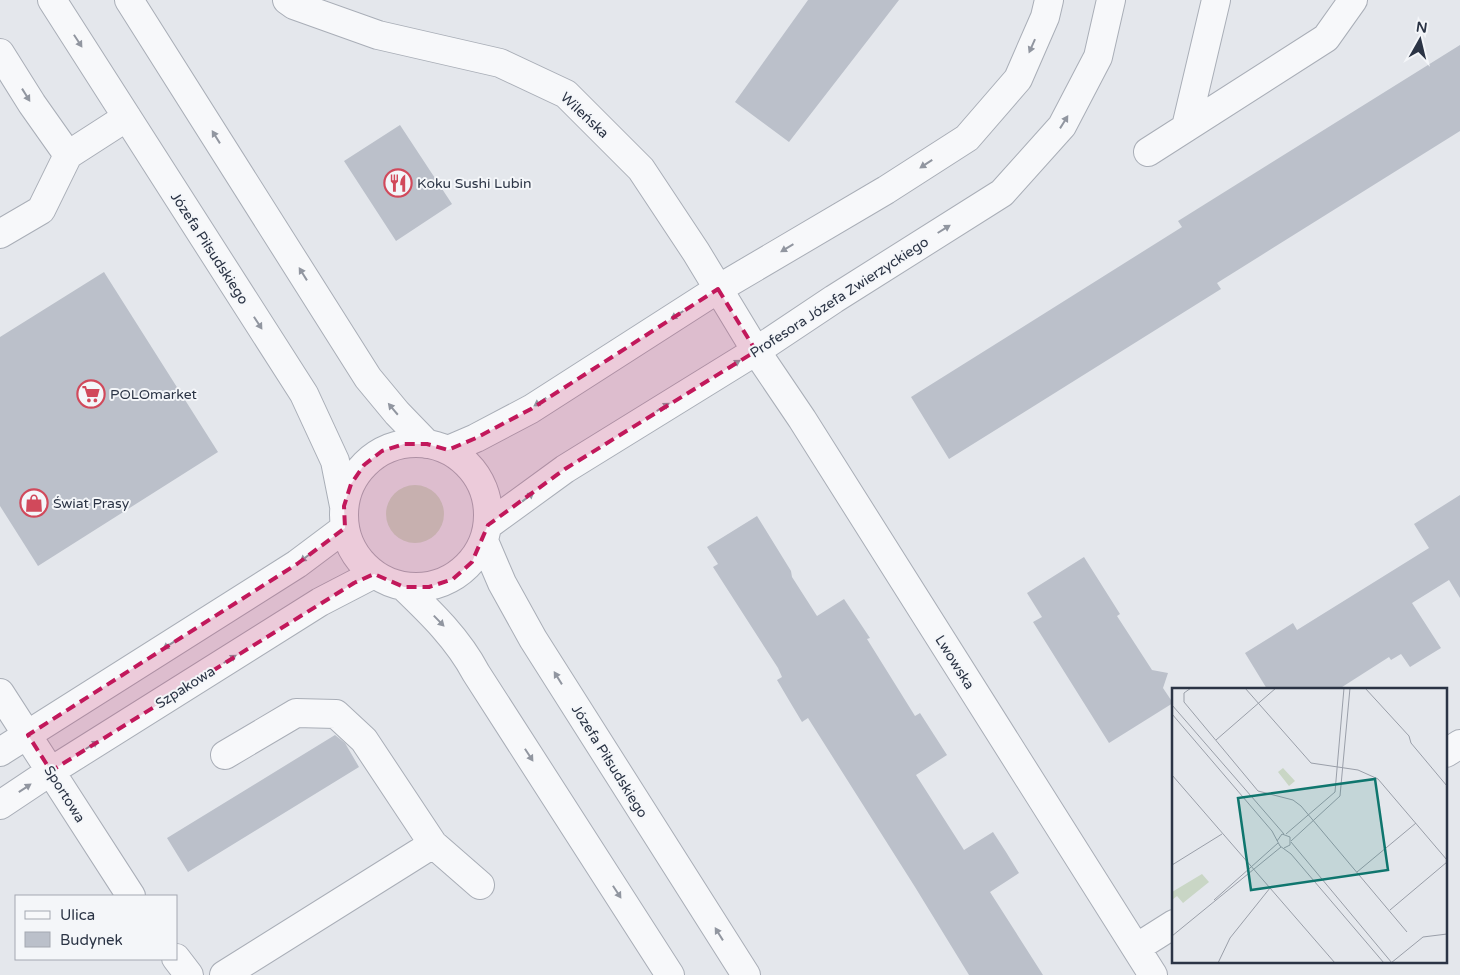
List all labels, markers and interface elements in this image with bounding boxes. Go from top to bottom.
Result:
north arrow [1395,15,1445,65]
text: N [1415,18,1428,37]
one-way arrow [74,34,83,48]
one-way arrow [1028,39,1036,53]
one-way arrow [21,88,31,101]
street label: Wileńska [557,89,612,142]
one-way arrow [1059,116,1068,129]
one-way arrow [211,130,220,143]
one-way arrow [919,159,933,169]
restaurant icon: Koku Sushi Lubin [383,168,413,198]
place label: Koku Sushi Lubin [417,175,532,192]
street label: Józefa Piłsudskiego [167,189,252,307]
one-way arrow [937,225,950,234]
street label: Profesora Józefa Zwierzyckiego [747,233,932,362]
one-way arrow [781,244,794,253]
one-way arrow [298,268,307,281]
one-way arrow [671,310,684,320]
one-way arrow [253,316,263,329]
one-way arrow [727,360,740,369]
supermarket icon: POLOmarket [76,379,106,409]
place label: POLOmarket [110,386,198,403]
one-way arrow [534,398,547,407]
one-way arrow [387,403,399,415]
one-way arrow [657,403,670,412]
shop icon: Świat Prasy [19,488,49,518]
one-way arrow [521,491,534,502]
place label: Świat Prasy [53,495,130,512]
one-way arrow [300,552,313,563]
one-way arrow [432,614,444,626]
street label: Lwowska [931,632,978,692]
one-way arrow [163,641,176,650]
one-way arrow [223,654,236,664]
street label: Szpakowa [152,662,218,712]
one-way arrow [553,672,562,685]
inset map [1172,688,1448,962]
street label: Józefa Piłsudskiego [568,702,651,821]
one-way arrow [85,740,98,750]
one-way arrow [524,749,534,762]
street label: Sportowa [40,763,89,826]
one-way arrow [19,783,32,793]
one-way arrow [612,886,621,899]
legend [15,895,178,960]
text: Ulica [60,906,95,924]
one-way arrow [715,927,724,940]
text: Budynek [60,931,123,949]

